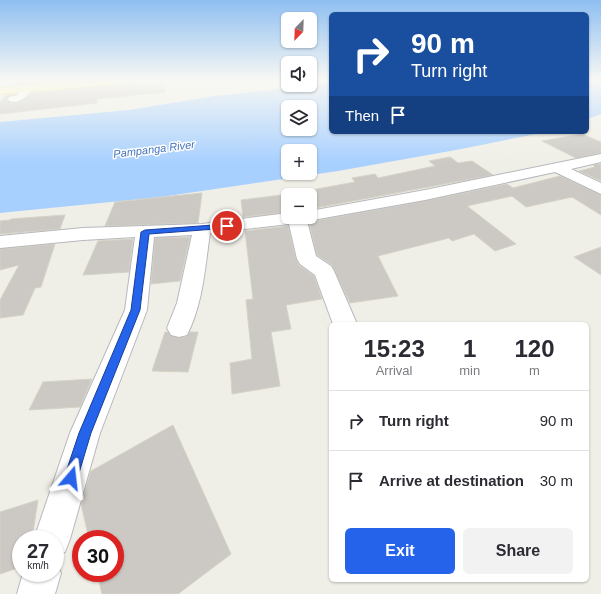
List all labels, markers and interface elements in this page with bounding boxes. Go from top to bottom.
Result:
north arrow [281,12,317,48]
map controls [281,12,317,224]
icon: right [345,28,397,80]
text: 90 m [411,28,475,59]
button: sound [281,56,317,92]
text: Turn right [411,61,487,81]
button: layers [281,100,317,136]
icon: arrive [387,104,409,126]
text: Then [345,107,379,124]
water label: Pampanga River [113,138,197,160]
button: + [281,144,317,180]
button: − [281,188,317,224]
pin [210,209,244,243]
icon: arrive [216,215,238,237]
text: 15:23 [363,335,425,362]
text: 1 [463,335,476,362]
text: 120 [515,335,555,362]
text: Arrival [376,363,413,378]
text: min [459,363,480,378]
text: m [529,363,540,378]
icon: right [345,410,367,432]
text: Turn right [379,412,449,429]
text: 90 m [540,412,573,429]
position arrow [50,457,92,499]
icon: arrive [345,470,367,492]
text: Arrive at destination [379,472,524,489]
text: 30 m [540,472,573,489]
button: Exit [345,528,455,574]
button: Share [463,528,573,574]
speed limit sign: 30 [72,530,124,582]
text: 27 [27,540,49,562]
text: km/h [27,560,49,571]

